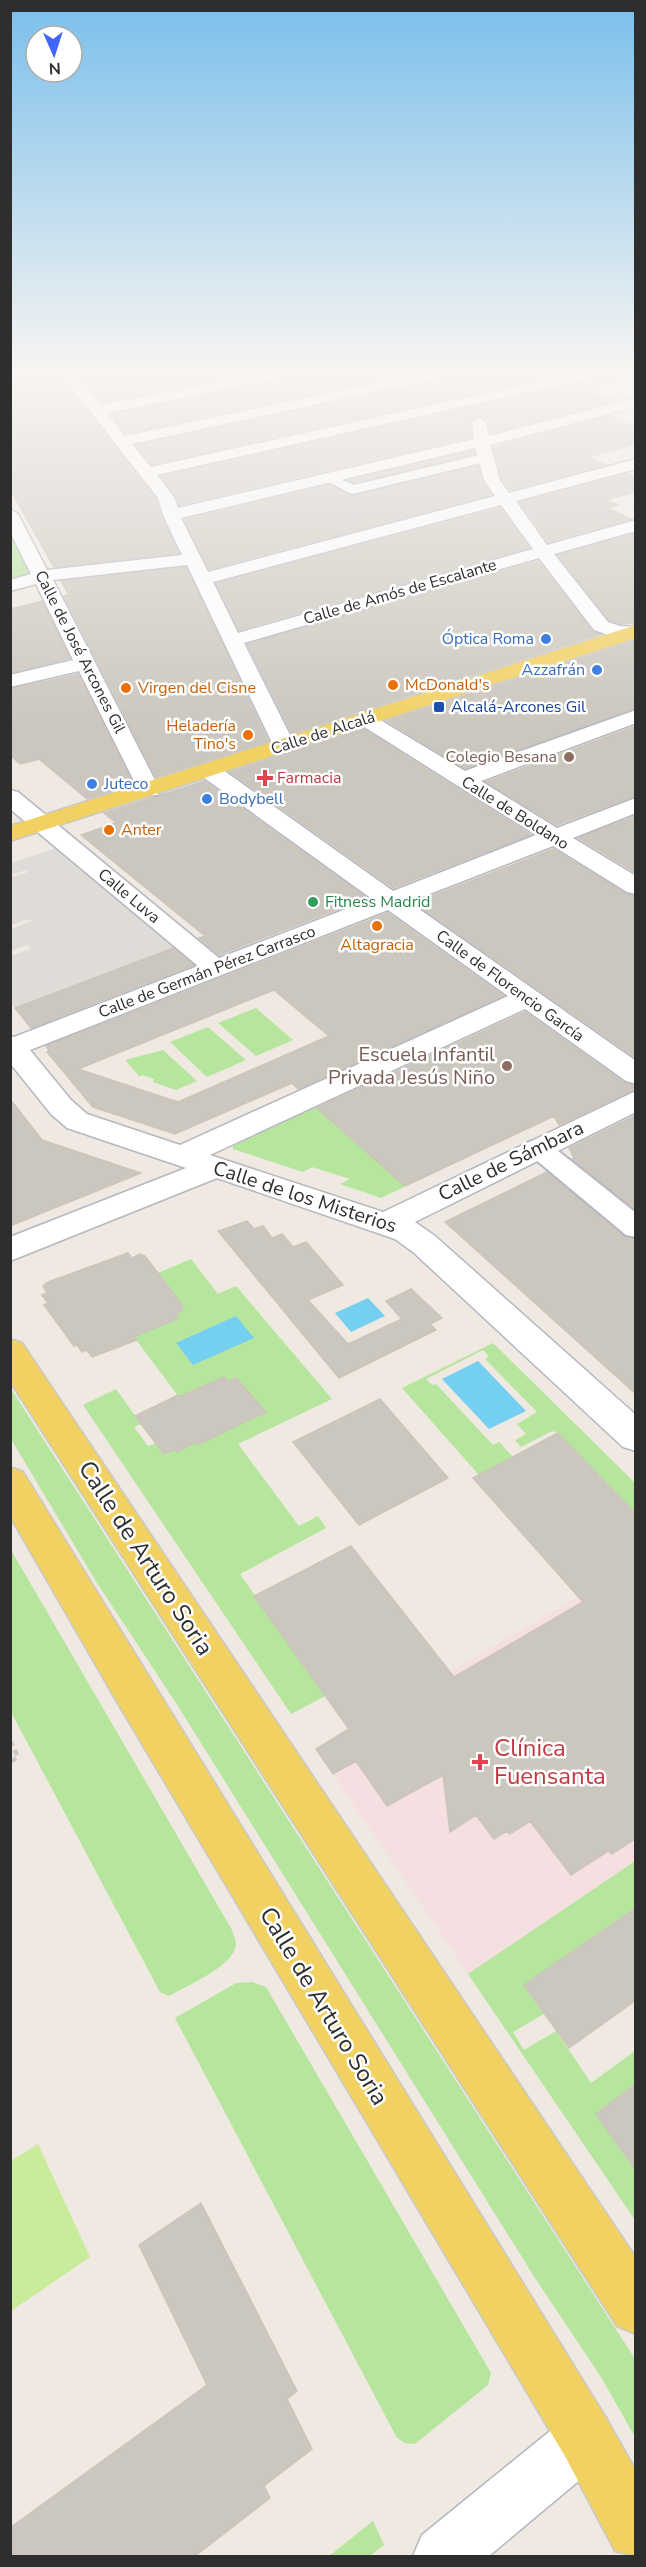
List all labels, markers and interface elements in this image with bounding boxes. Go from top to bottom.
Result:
north arrow [24,24,84,84]
text: N [48,57,61,79]
street label: Calle de Amós de Escalante [301,554,499,630]
street label: Calle de José Arcones Gil [29,567,131,738]
place label: Óptica Roma [442,628,534,650]
marker: Óptica Roma [539,632,553,646]
place label: Azzafrán [522,659,585,681]
marker: Azzafrán [590,663,604,677]
place label: McDonald's [405,674,490,696]
place label: Virgen del Cisne [137,677,256,699]
marker: McDonald's [386,678,400,692]
marker: Virgen del Cisne [119,681,133,695]
place label: Alcalá-Arcones Gil [451,696,586,718]
marker: Alcalá-Arcones Gil [432,700,446,714]
street label: Calle de Alcalá [268,706,378,760]
place label: Heladería Tino's [166,715,236,755]
marker: Heladería Tino's [241,728,255,742]
place label: Colegio Besana [446,746,557,768]
marker: Colegio Besana [562,750,576,764]
place label: Farmacia [277,767,341,789]
marker: Farmacia [258,771,272,785]
street label: Calle de Boldano [457,771,573,855]
place label: Juteco [103,773,148,795]
marker: Juteco [85,777,99,791]
place label: Bodybell [219,788,284,810]
marker: Bodybell [200,792,214,806]
place label: Anter [121,819,162,841]
marker: Anter [102,823,116,837]
street label: Calle Luva [93,863,165,929]
place label: Fitness Madrid [325,891,430,913]
marker: Fitness Madrid [306,895,320,909]
marker: Altagracia [370,919,384,933]
street label: Calle de Germán Pérez Carrasco [95,920,319,1024]
street label: Calle de Florencio García [432,925,588,1047]
place label: Altagracia [340,934,414,956]
place label: Escuela Infantil Privada Jesús Niño [328,1041,495,1091]
marker: Escuela Infantil Privada Jesús Niño [500,1059,514,1073]
street label: Calle de Sámbara [434,1114,588,1208]
street label: Calle de los Misterios [210,1155,400,1239]
street label: Calle de Arturo Soria [71,1455,221,1661]
place label: Clínica Fuensanta [494,1732,606,1792]
marker: Clínica Fuensanta [471,1753,489,1771]
street label: Calle de Arturo Soria [252,1901,396,2111]

